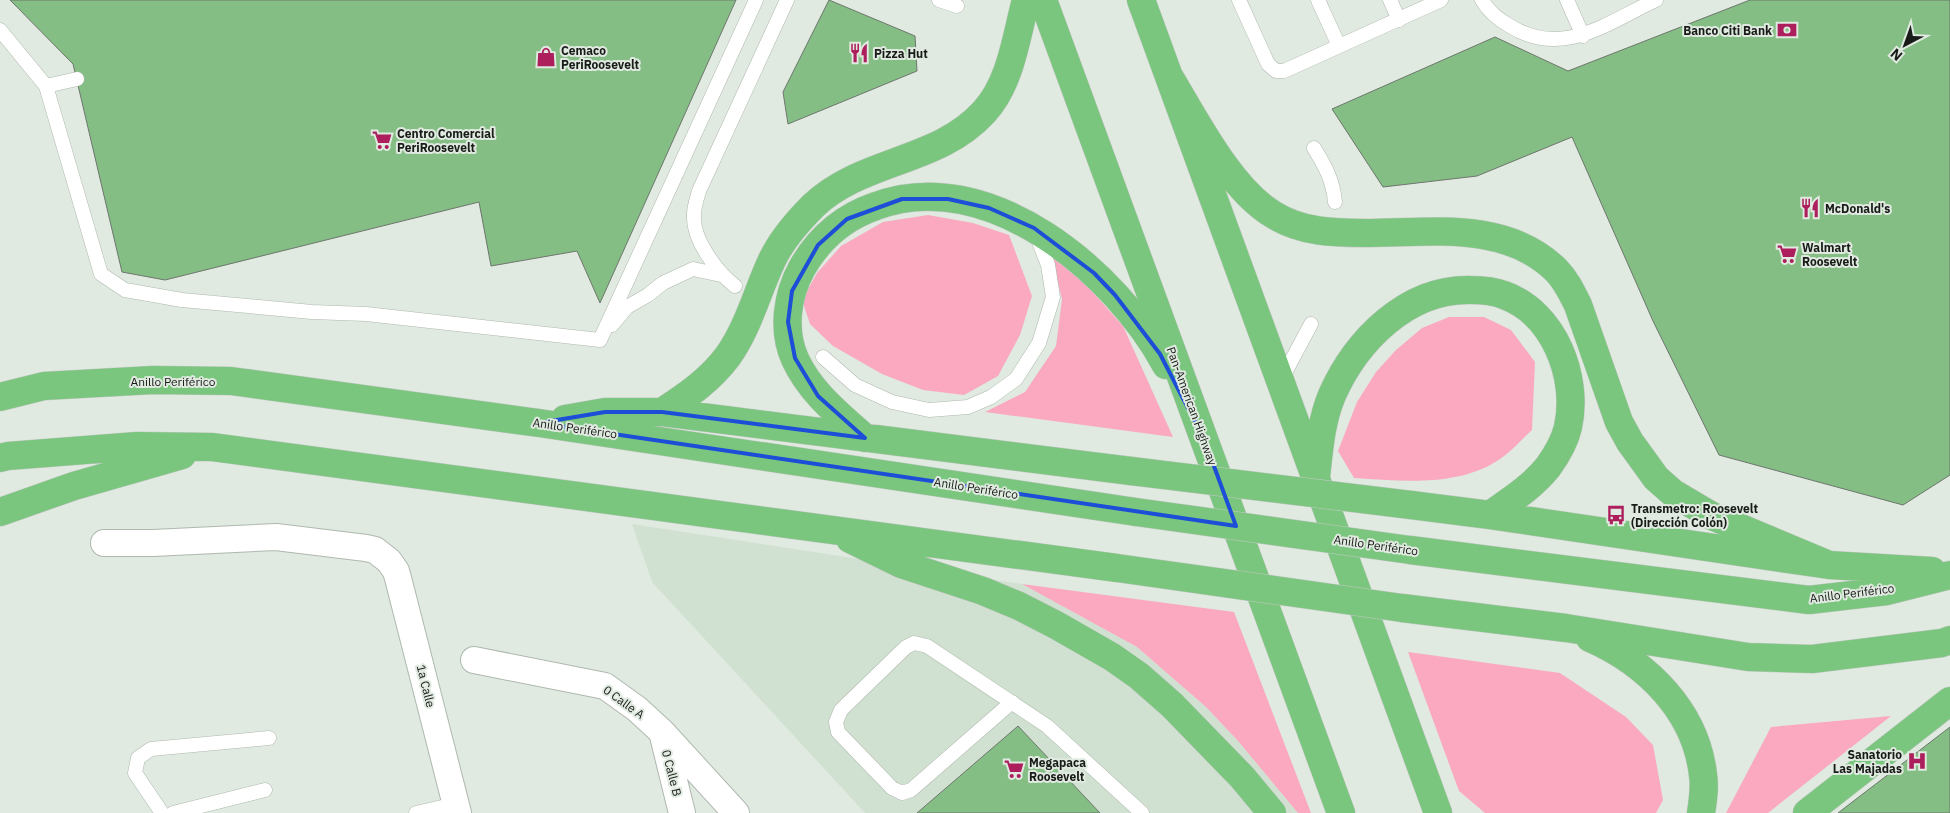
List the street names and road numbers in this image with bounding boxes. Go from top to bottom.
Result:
street label: Pan-American Highway [1164,345,1220,467]
street label: Anillo Periférico [130,374,216,389]
street label: Anillo Periférico [532,415,618,441]
street label: Anillo Periférico [933,474,1019,502]
street label: Anillo Periférico [1333,532,1419,558]
street label: Anillo Periférico [1809,580,1895,606]
street label: 1a Calle [413,663,439,709]
street label: 0 Calle A [600,682,648,722]
street label: 0 Calle B [659,748,685,798]

